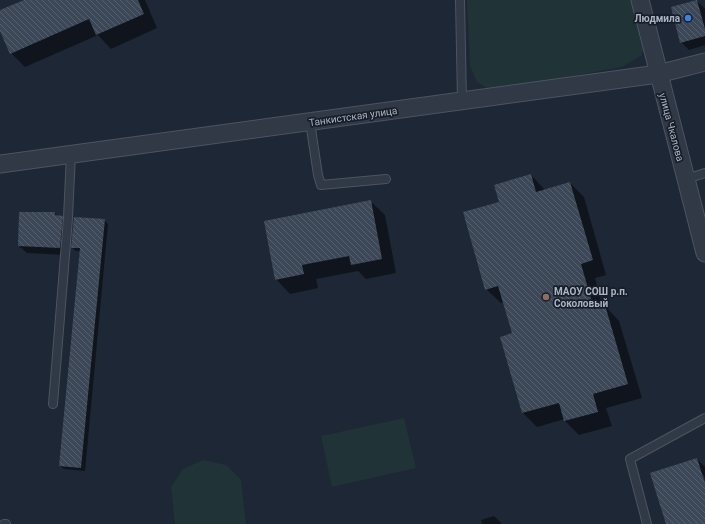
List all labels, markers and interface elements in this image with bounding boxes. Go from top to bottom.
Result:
place label: Людмила [634,13,681,24]
marker: Людмила [683,13,693,23]
street label: улица Чкалова [657,92,686,162]
street label: Танкистская улица [308,105,398,128]
place label: МАОУ СОШ р.п. Соколовый [554,286,628,309]
marker: МАОУ СОШ р.п. Соколовый [541,292,551,302]

